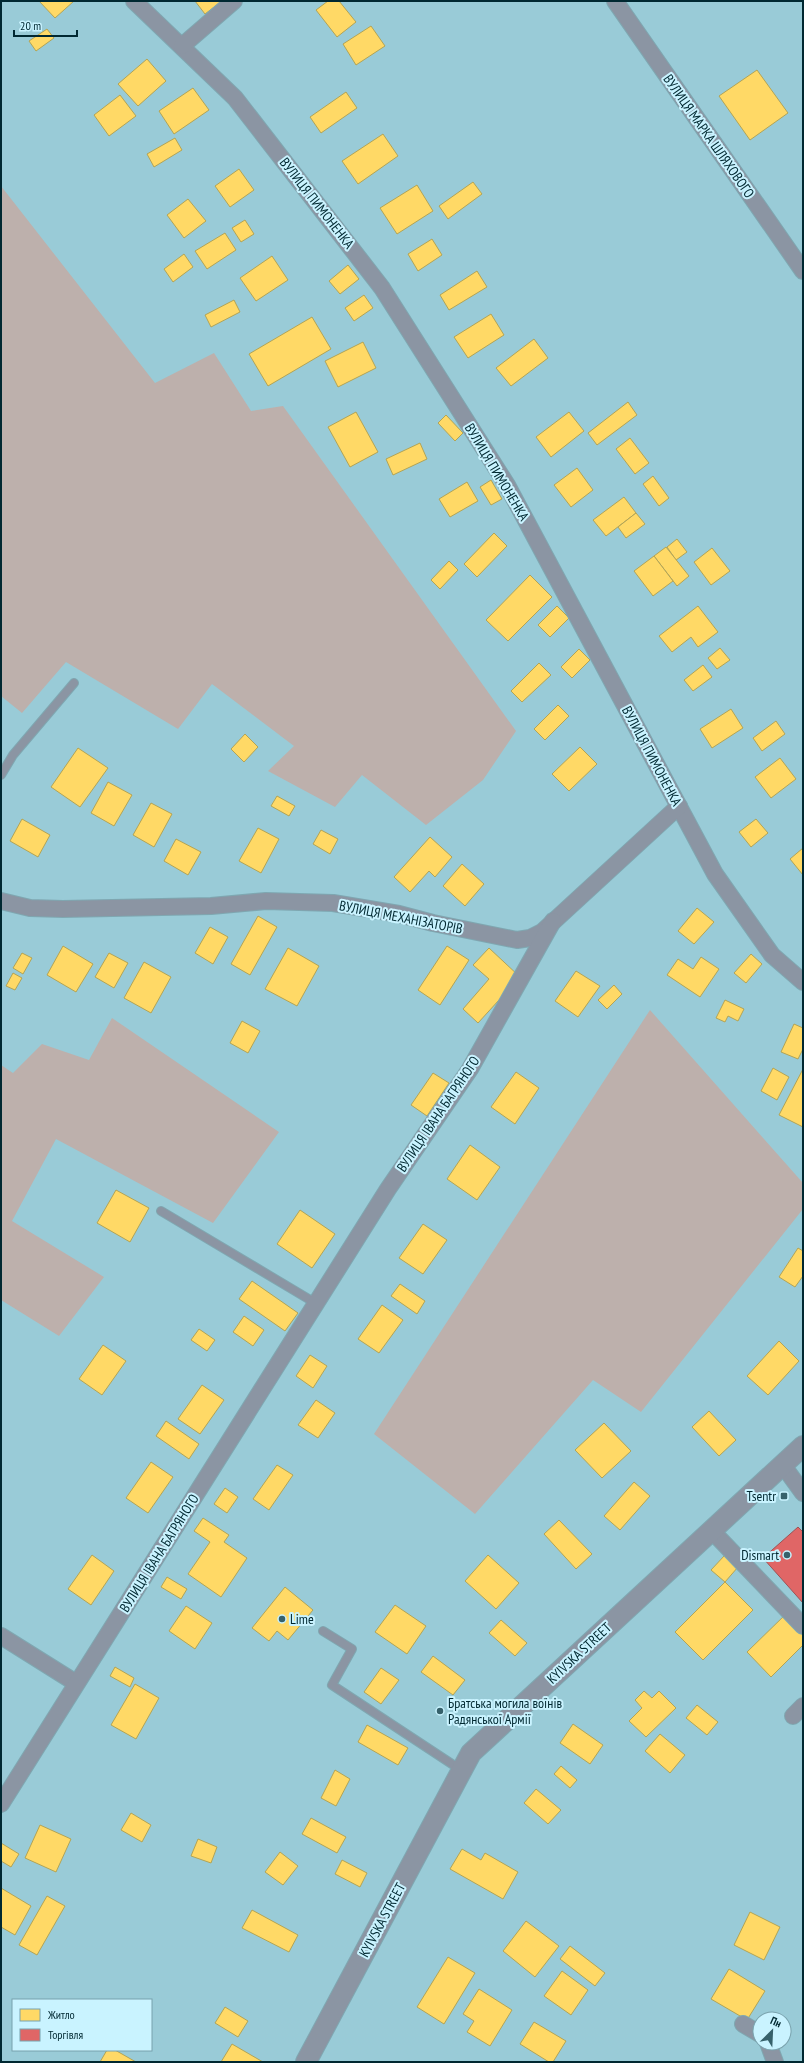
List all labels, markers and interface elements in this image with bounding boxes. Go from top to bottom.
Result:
scale bar [14,12,77,38]
text: 20 m [20,18,41,33]
street label: ВУЛИЦЯ МАРКА ШЛЯХОВОГО [660,71,759,202]
street label: ВУЛИЦЯ ПИМОНЕНКА [276,154,358,252]
street label: ВУЛИЦЯ ПИМОНЕНКА [461,420,533,524]
street label: ВУЛИЦЯ ПИМОНЕНКА [618,703,686,809]
street label: ВУЛИЦЯ МЕХАНІЗАТОРІВ [338,896,464,938]
street label: ВУЛИЦЯ ІВАНА БАГРЯНОГО [393,1052,484,1175]
place label: Tsentr [747,1487,776,1505]
street label: ВУЛИЦЯ ІВАНА БАГРЯНОГО [115,1490,203,1615]
marker: Tsentr [779,1491,789,1501]
place label: Dismart [741,1546,779,1564]
marker: Dismart [782,1550,792,1560]
place label: Lime [290,1610,314,1628]
marker: Lime [277,1614,287,1624]
street label: KYIVSKA STREET [543,1618,616,1687]
place label: Братська могила воїнів Радянської Армії [448,1694,562,1728]
marker: Братська могила воїнів Радянської Армії [435,1706,445,1716]
street label: KYIVSKA STREET [355,1879,409,1960]
legend [12,1999,152,2051]
text: Житло [47,2007,75,2022]
north arrow [752,2011,792,2051]
text: Пн [768,2013,784,2030]
text: Торгівля [48,2027,83,2042]

